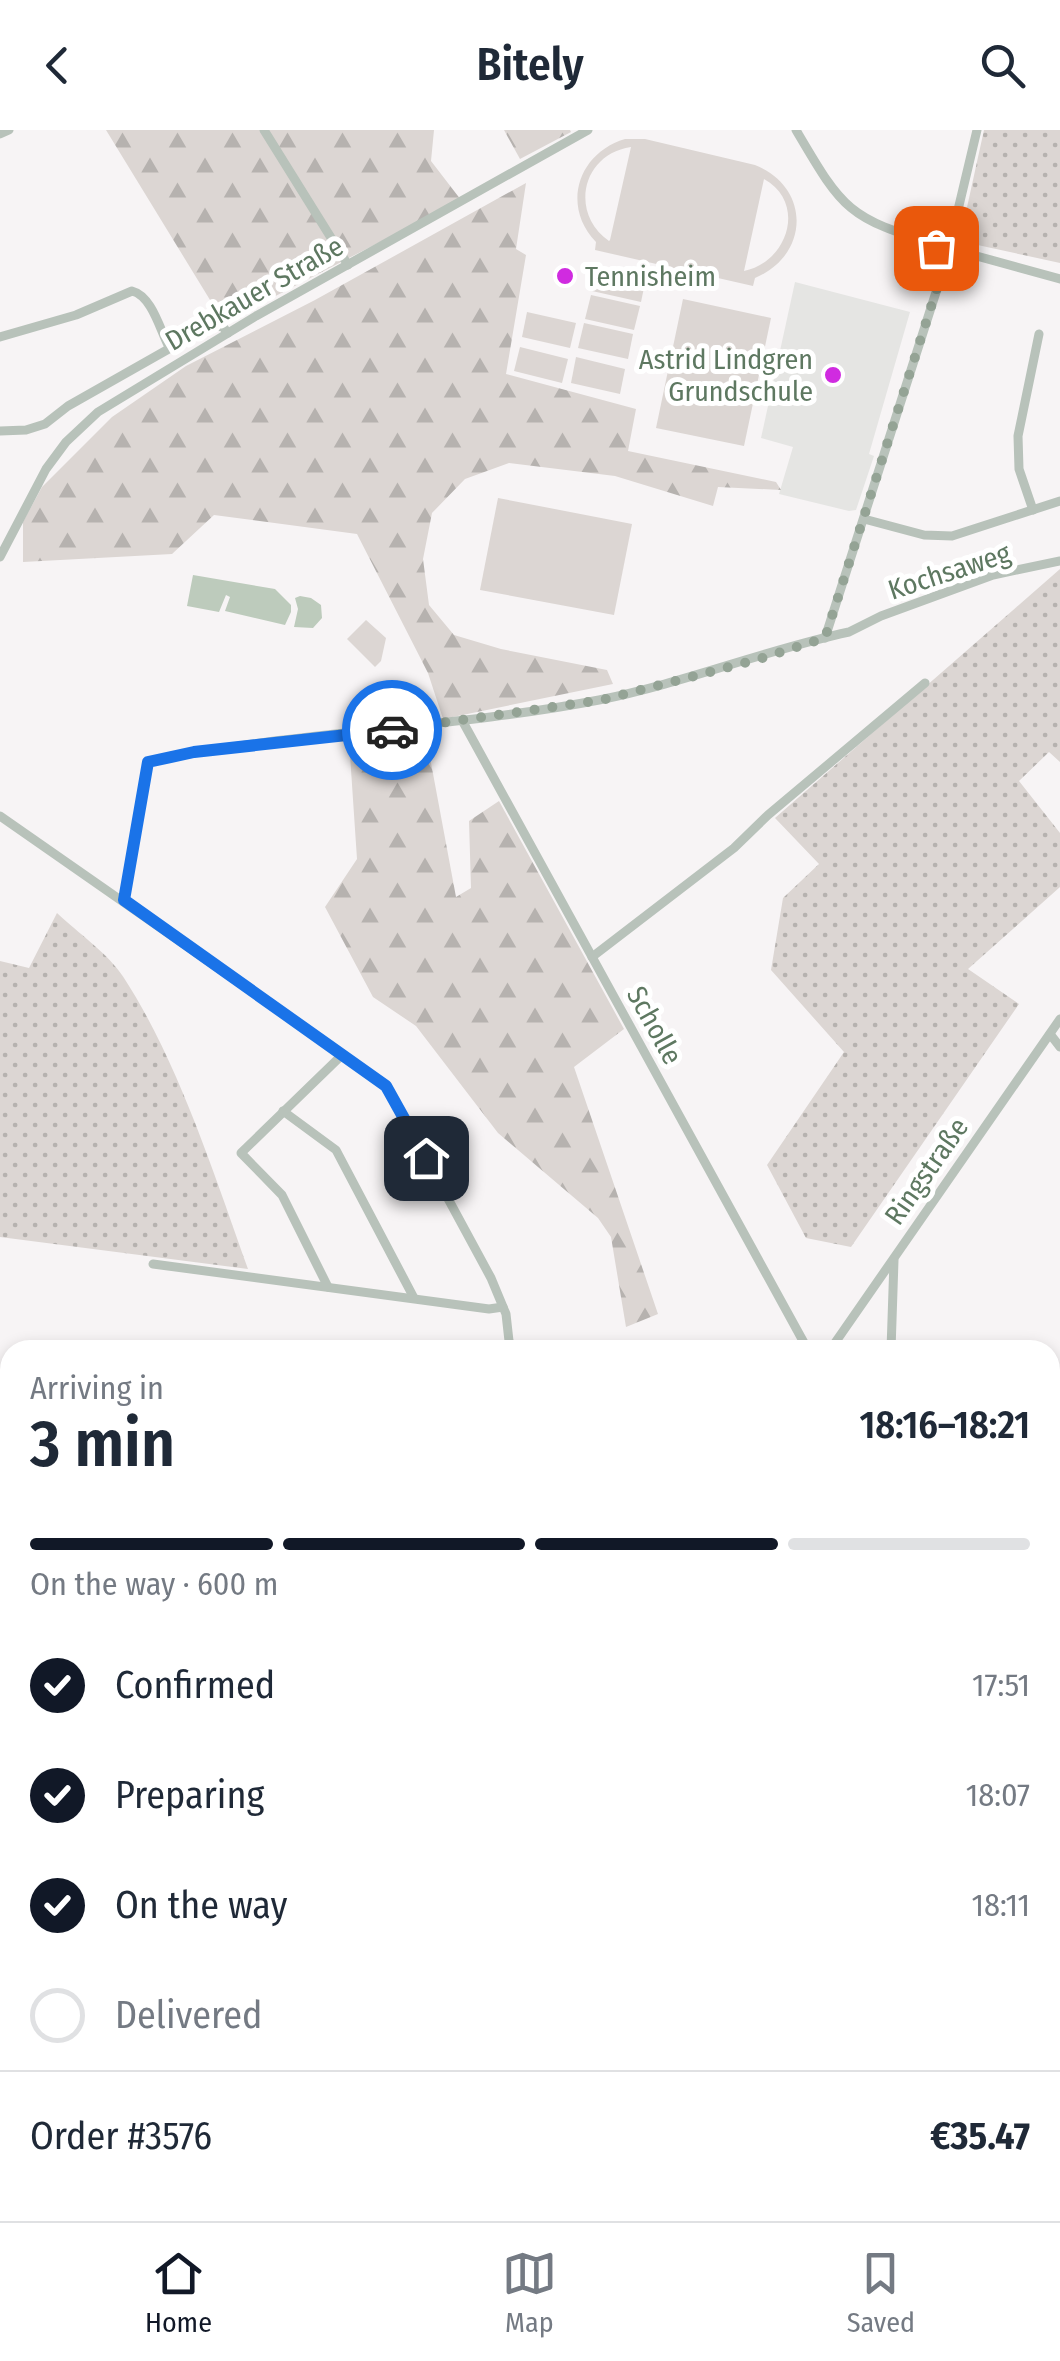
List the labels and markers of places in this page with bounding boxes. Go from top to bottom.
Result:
pin [894,206,979,291]
place label: Tennisheim [585,260,716,293]
marker: Tennisheim [554,265,576,287]
place label: Astrid Lindgren Grundschule [639,343,813,408]
marker: Astrid Lindgren Grundschule [822,364,844,386]
pin [384,1116,469,1201]

